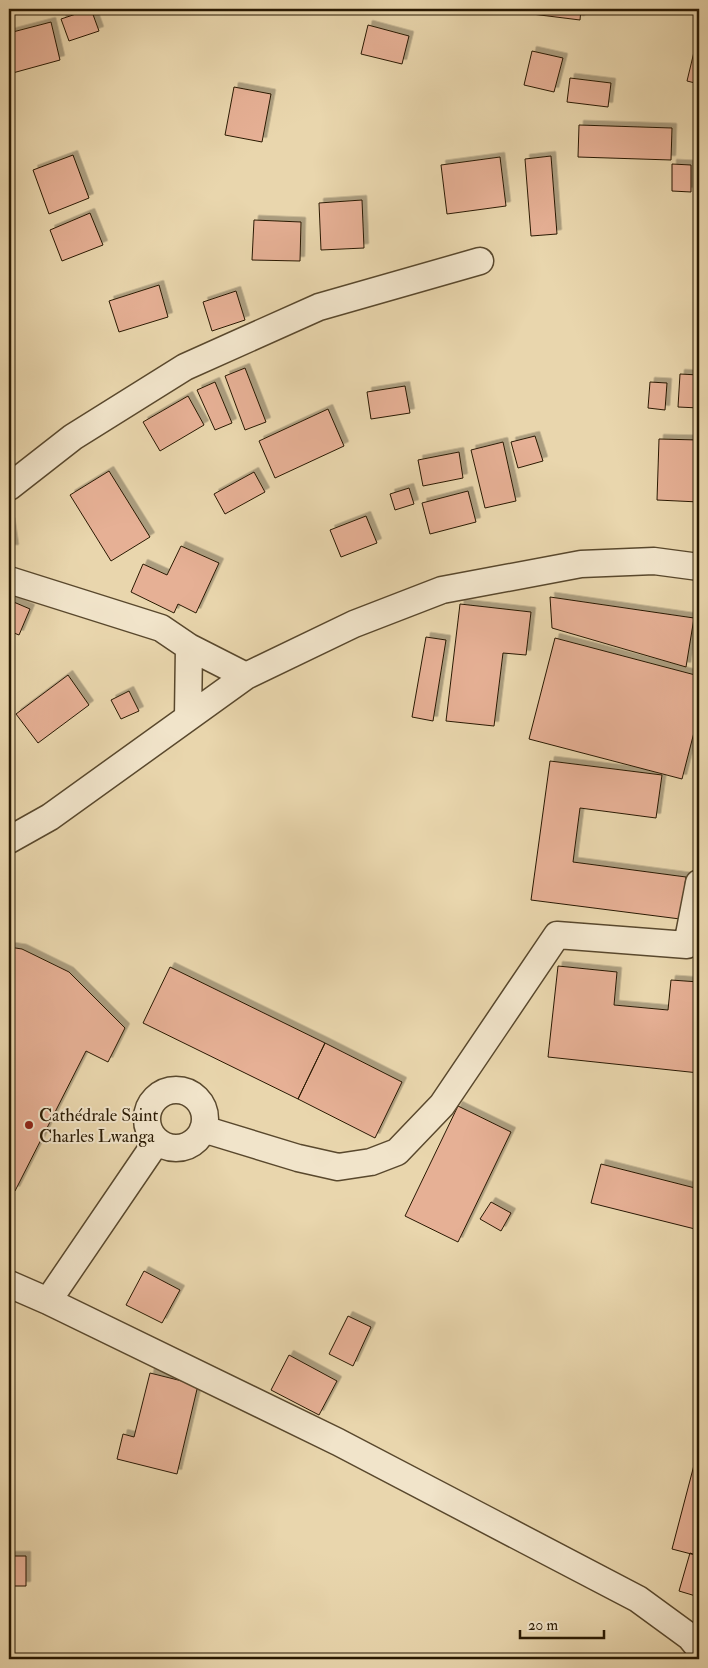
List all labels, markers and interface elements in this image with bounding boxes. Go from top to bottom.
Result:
place label: Cathédrale Saint Charles Lwanga [39,1104,159,1148]
marker: Cathédrale Saint Charles Lwanga [23,1119,35,1131]
scale bar [520,1608,604,1640]
text: 20 m [528,1616,558,1635]

